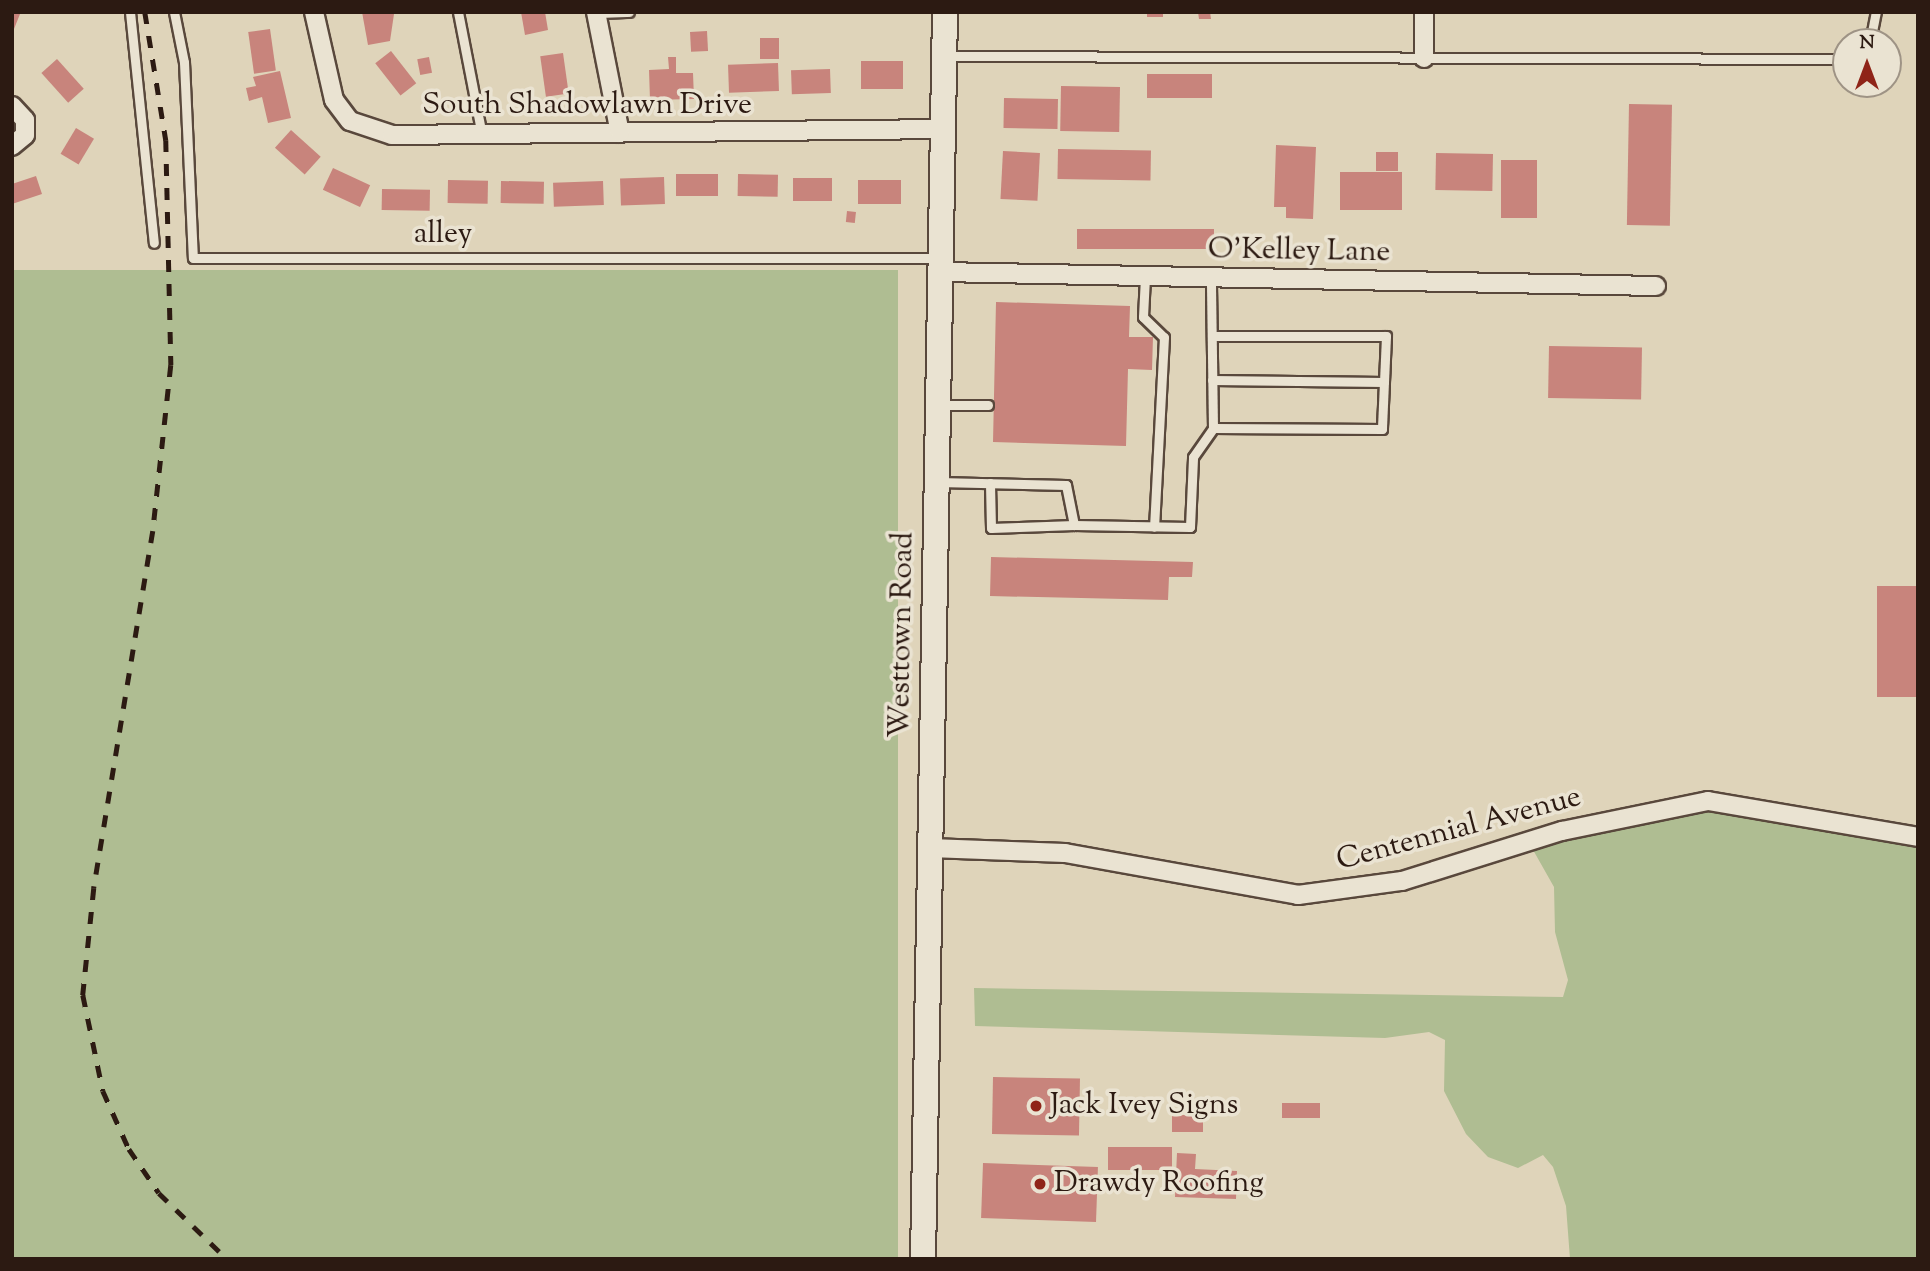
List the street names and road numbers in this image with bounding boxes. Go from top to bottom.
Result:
street label: South Shadowlawn Drive [422,88,752,124]
street label: alley [414,217,472,253]
street label: O'Kelley Lane [1208,232,1390,272]
street label: Westtown Road [883,532,923,738]
street label: Centennial Avenue [1333,780,1585,880]

